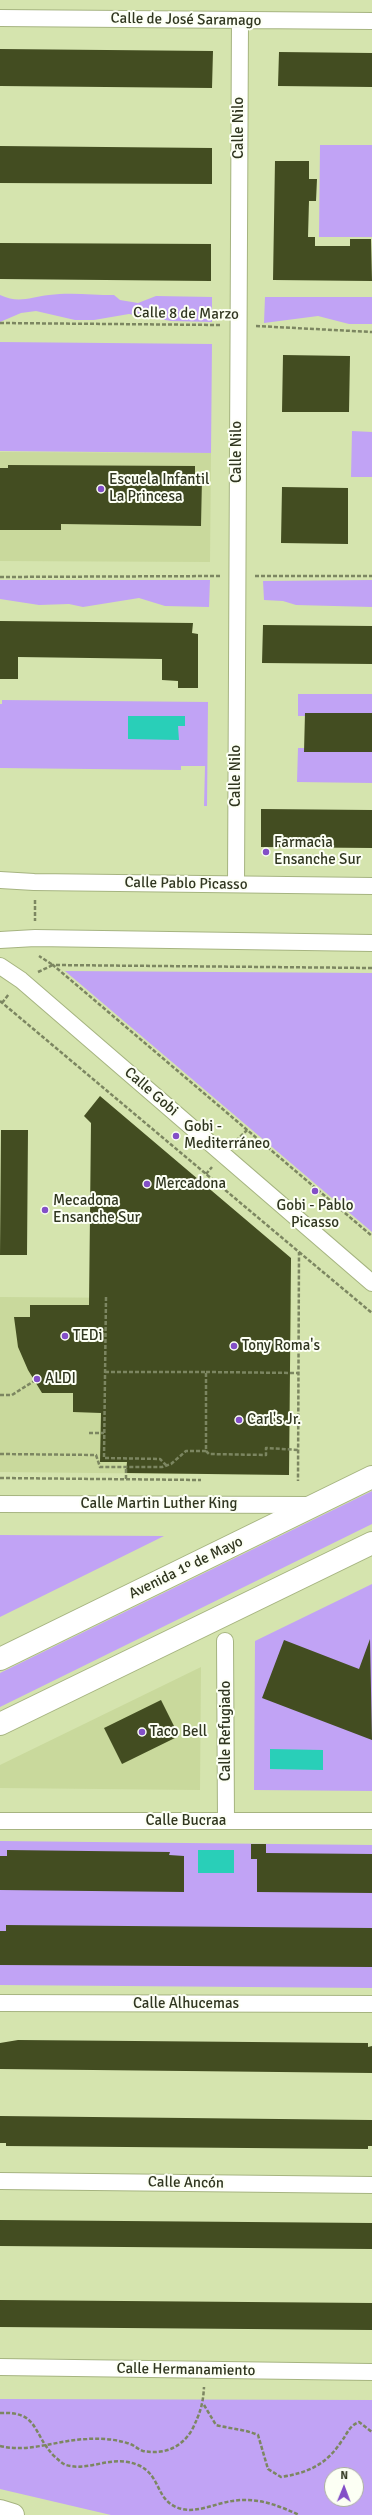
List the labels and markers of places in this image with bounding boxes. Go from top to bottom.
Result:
place label: Escuela Infantil La Princesa [109,471,209,506]
marker: Escuela Infantil La Princesa [96,484,106,494]
place label: Farmacia Ensanche Sur [274,834,361,869]
marker: Farmacia Ensanche Sur [261,847,271,857]
place label: Gobi - Mediterráneo [184,1118,270,1153]
marker: Gobi - Mediterráneo [171,1131,181,1141]
place label: Mercadona [155,1175,226,1193]
marker: Mercadona [142,1179,152,1189]
marker: Gobi - Pablo Picasso [310,1186,320,1196]
place label: Mecadona Ensanche Sur [53,1192,140,1227]
place label: Gobi - Pablo Picasso [276,1197,354,1232]
marker: Mecadona Ensanche Sur [40,1205,50,1215]
place label: TEDi [73,1327,103,1345]
marker: TEDi [60,1331,70,1341]
place label: Tony Roma's [242,1337,320,1355]
marker: Tony Roma's [229,1341,239,1351]
place label: ALDI [45,1370,76,1388]
marker: ALDI [32,1374,42,1384]
place label: Carl's Jr. [247,1411,301,1429]
marker: Carl's Jr. [234,1415,244,1425]
place label: Taco Bell [150,1723,207,1741]
marker: Taco Bell [137,1727,147,1737]

